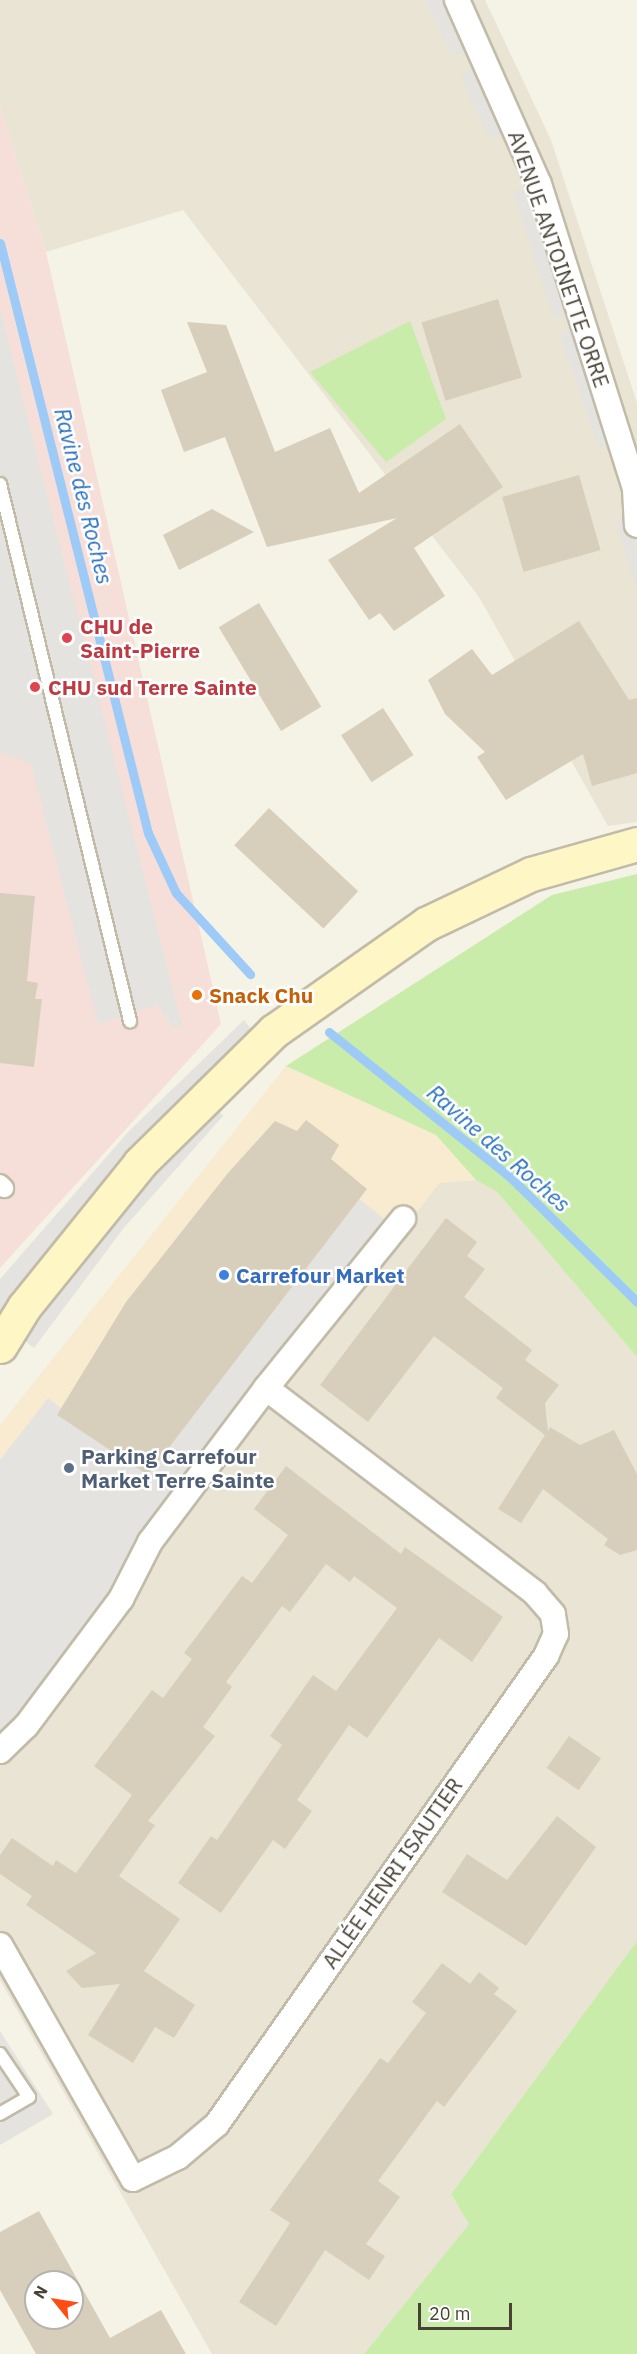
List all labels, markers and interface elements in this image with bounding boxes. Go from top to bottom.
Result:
street label: AVENUE ANTOINETTE ORRE [503,127,615,391]
water label: Ravine des Roches [49,405,119,587]
place label: CHU de Saint-Pierre [80,613,200,663]
marker: CHU de Saint-Pierre [58,629,76,647]
place label: CHU sud Terre Sainte [48,674,257,700]
marker: CHU sud Terre Sainte [26,678,44,696]
place label: Snack Chu [209,982,313,1008]
marker: Snack Chu [190,988,204,1002]
water label: Ravine des Roches [422,1079,576,1217]
place label: Carrefour Market [236,1262,405,1288]
marker: Carrefour Market [217,1268,231,1282]
place label: Parking Carrefour Market Terre Sainte [81,1443,275,1493]
marker: Parking Carrefour Market Terre Sainte [62,1461,76,1475]
street label: ALLÉE HENRI ISAUTIER [317,1773,467,1973]
north arrow [24,2270,84,2330]
text: N [29,2282,52,2302]
scale bar [421,2291,516,2329]
text: 20 m [429,2302,471,2325]

